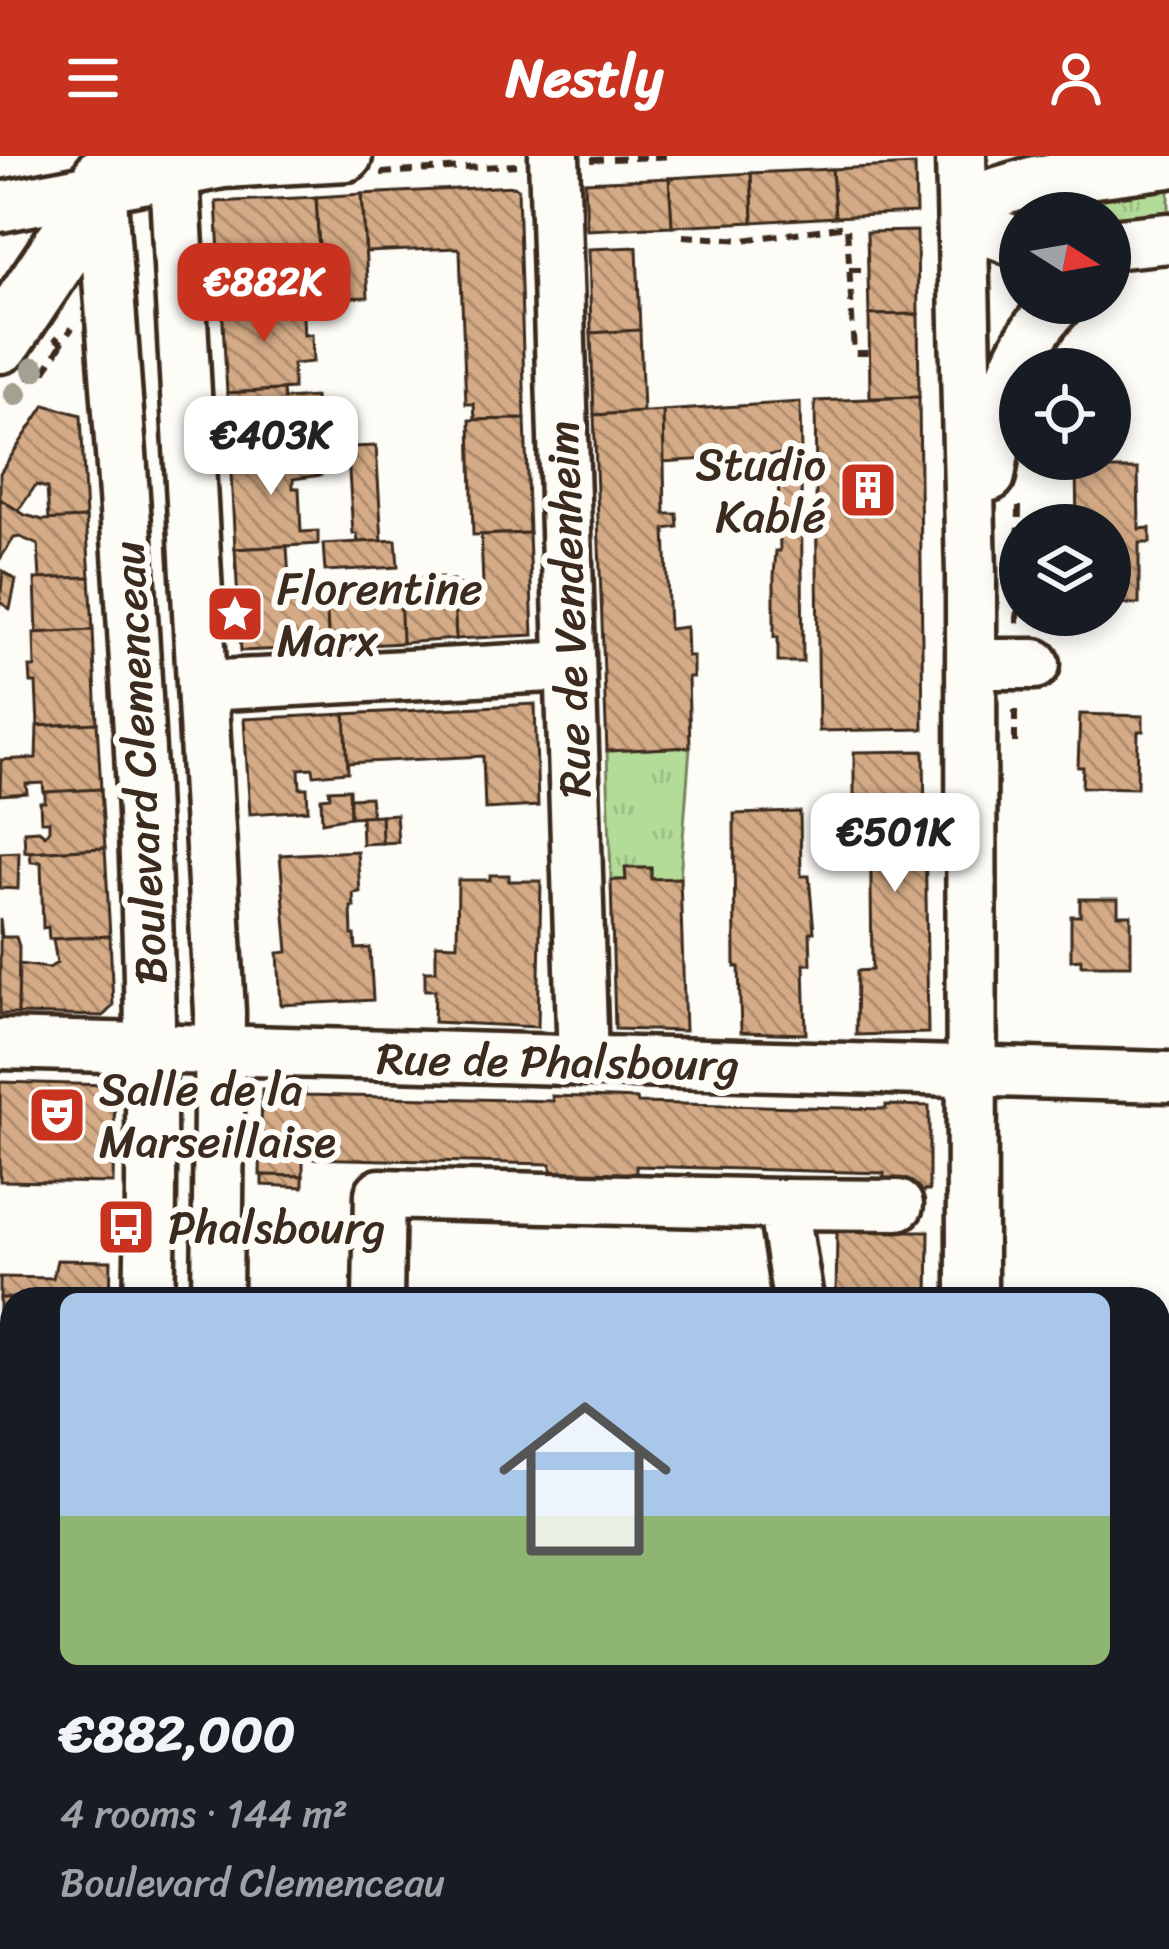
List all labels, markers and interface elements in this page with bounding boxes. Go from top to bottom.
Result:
text: Nestly [506,30,663,126]
icon: menu [60,45,126,111]
icon: person [1043,45,1109,111]
north arrow [999,192,1131,324]
map controls [999,192,1131,636]
pin: €882K [180,243,348,345]
text: €882K [204,247,324,316]
button: locate [999,348,1131,480]
pin: €403K [187,396,355,498]
text: €403K [211,400,331,469]
street label: Rue de Vendenheim [522,419,616,799]
place label: Studio Kablé [696,425,826,557]
building icon: Studio Kablé [837,459,899,521]
button: layers [999,504,1131,636]
street label: Boulevard Clemenceau [88,539,192,987]
place label: Florentine Marx [277,549,483,681]
place icon: Florentine Marx [204,583,266,645]
pin: €501K [811,793,979,895]
text: €501K [838,797,952,866]
street label: Rue de Phalsbourg [376,1019,740,1105]
place label: Salle de la Marseillaise [99,1050,336,1182]
theatre icon: Salle de la Marseillaise [26,1084,88,1146]
place label: Phalsbourg [168,1188,386,1268]
bus stop icon: Phalsbourg [95,1196,157,1258]
icon: home [477,1371,693,1587]
text: €882,000 [60,1689,295,1779]
text: 4 rooms · 144 m² [60,1779,348,1848]
text: Boulevard Clemenceau [60,1848,445,1917]

